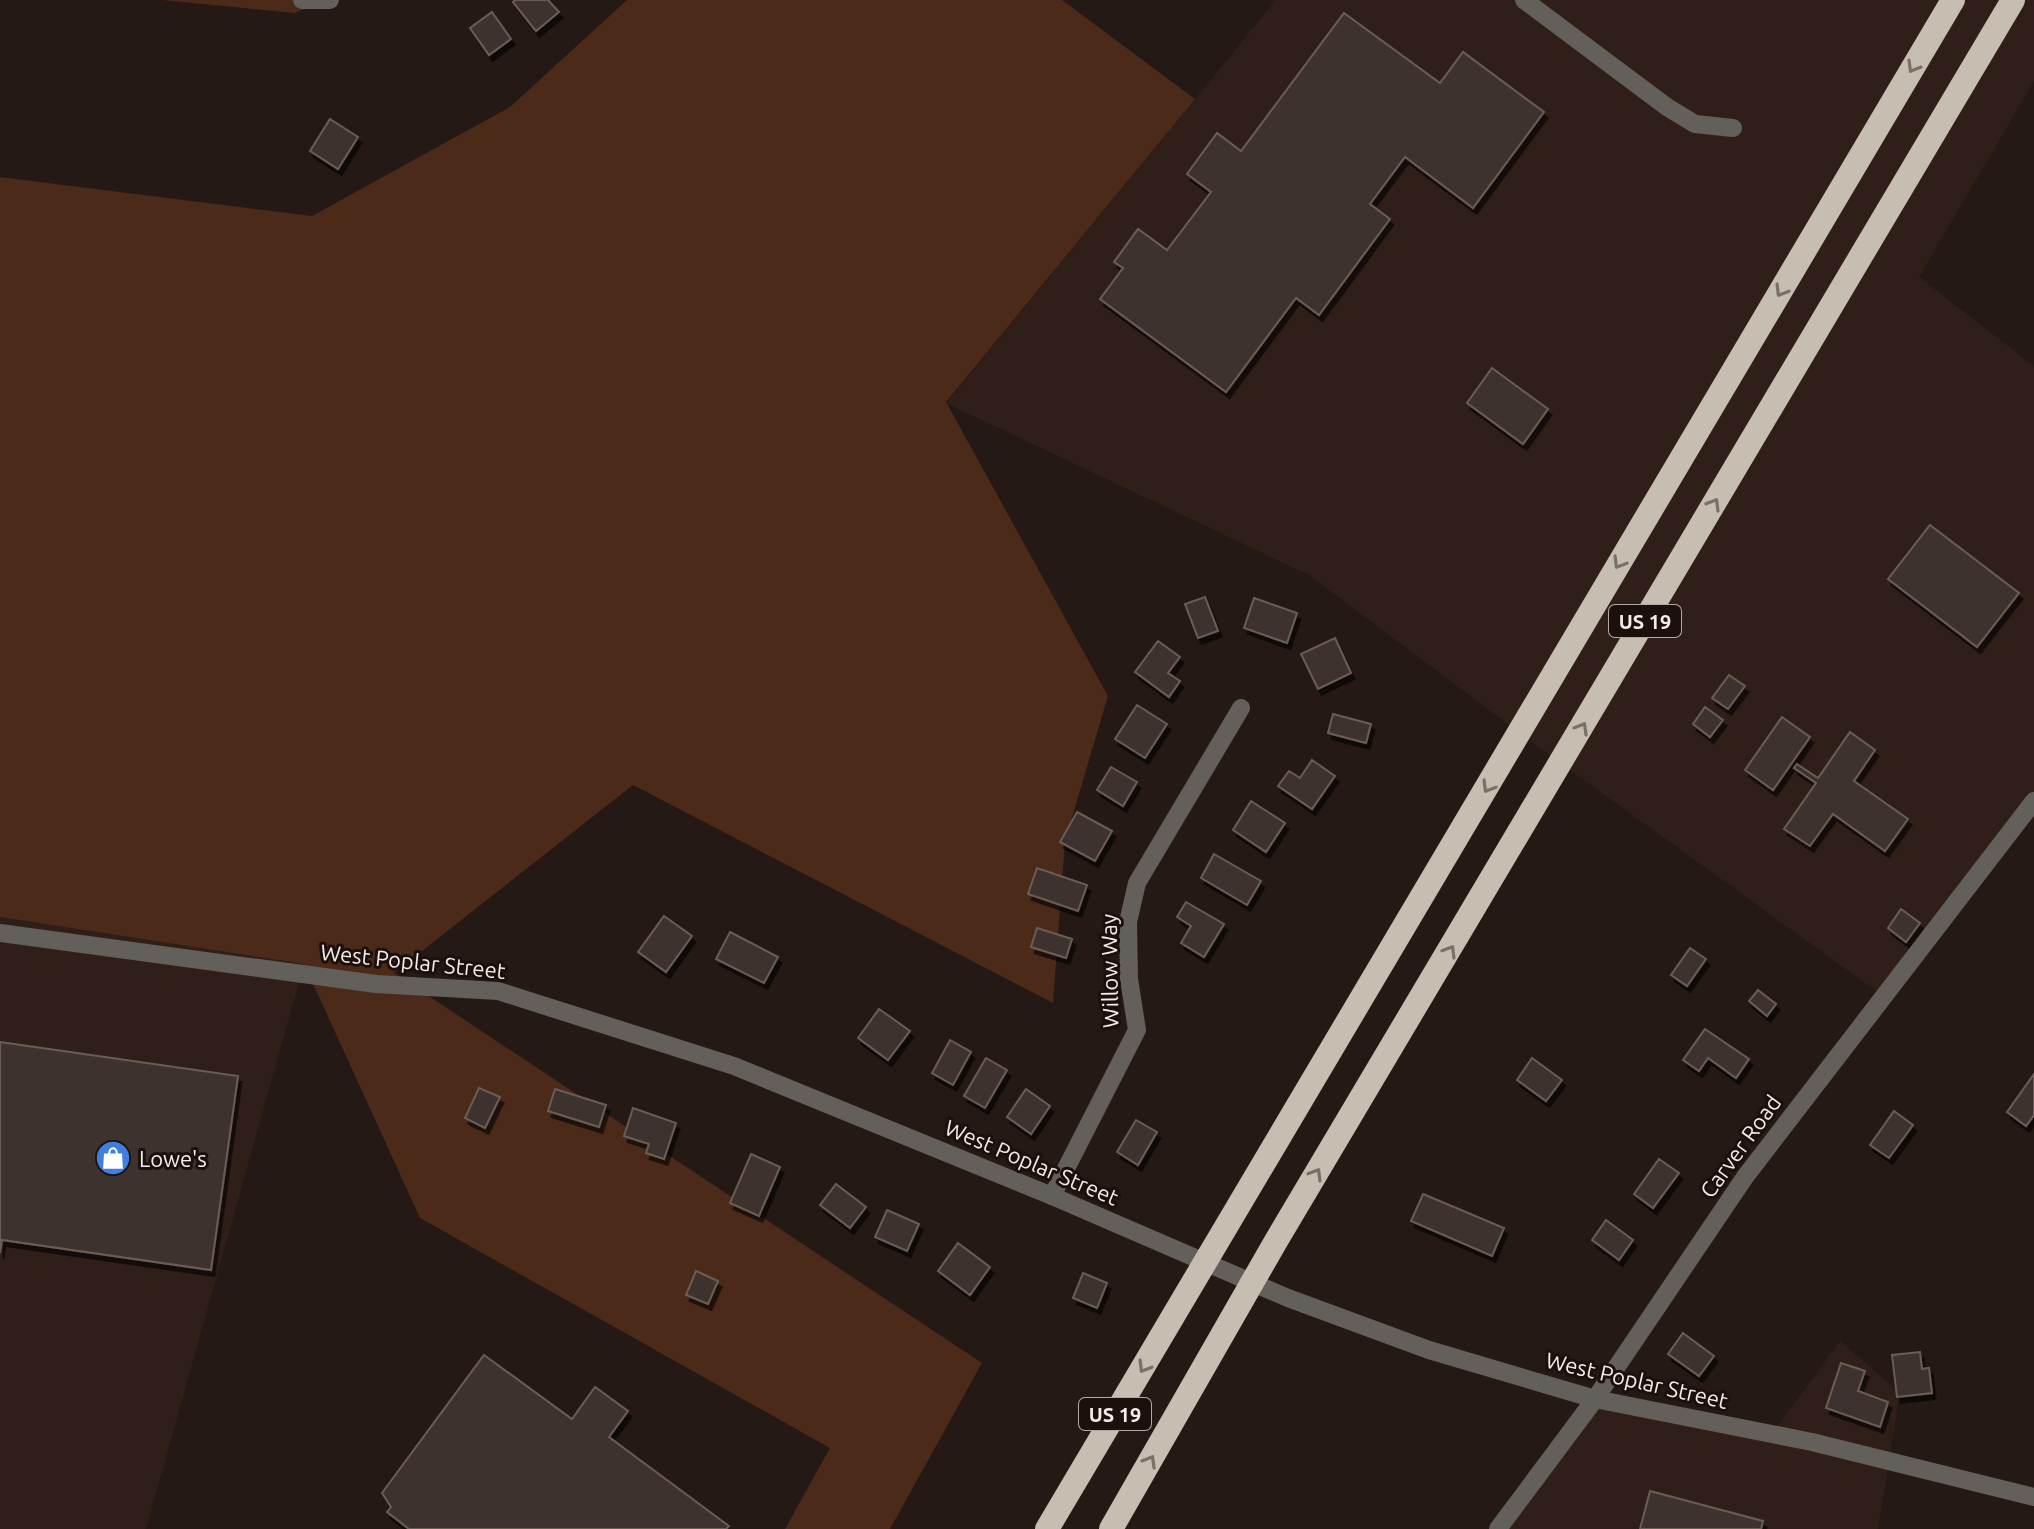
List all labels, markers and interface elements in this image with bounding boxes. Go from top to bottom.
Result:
one-way arrow [1907,58,1923,73]
one-way arrow [1775,282,1791,297]
one-way arrow [1704,498,1720,513]
one-way arrow [1614,554,1629,569]
road number: US 19 [1609,605,1681,637]
one-way arrow [1572,722,1588,736]
one-way arrow [1482,778,1498,793]
street label: Willow Way [1095,913,1122,1028]
street label: West Poplar Street [319,939,507,983]
one-way arrow [1440,945,1455,960]
street label: Carver Road [1694,1090,1786,1202]
street label: West Poplar Street [942,1114,1123,1210]
shop icon: Lowe's [94,1139,132,1177]
place label: Lowe's [139,1146,207,1171]
one-way arrow [1306,1168,1322,1183]
street label: West Poplar Street [1544,1347,1731,1413]
one-way arrow [1138,1358,1153,1373]
road number: US 19 [1079,1398,1151,1430]
one-way arrow [1140,1455,1155,1470]

